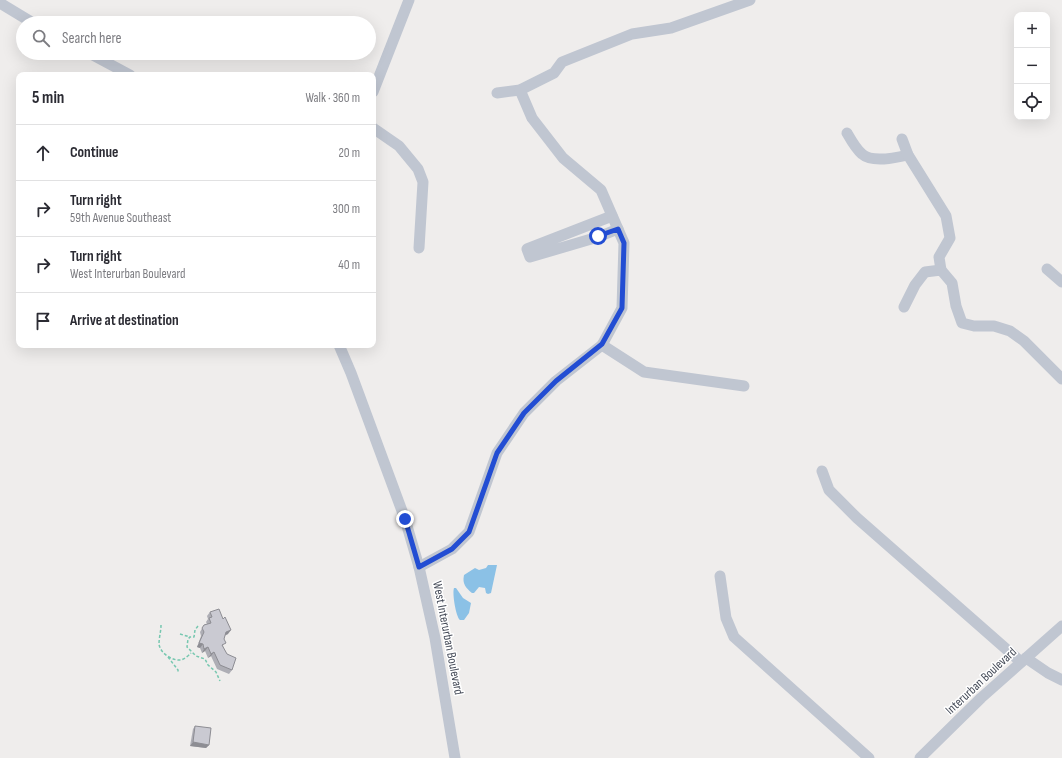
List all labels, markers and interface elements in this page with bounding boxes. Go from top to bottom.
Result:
map controls [1014,12,1050,120]
button: + [1014,12,1050,48]
search box [16,16,376,60]
icon: search [30,27,52,49]
text: Search here [62,29,122,48]
button: − [1014,48,1050,84]
button: locate [1014,84,1050,120]
text: 5 min [32,88,64,108]
text: Walk · 360 m [305,90,360,106]
icon: ahead [32,142,54,164]
text: Continue [70,143,119,162]
text: 20 m [338,145,360,161]
text: Turn right [70,191,122,210]
icon: right [32,198,54,220]
text: 300 m [333,201,360,217]
text: 59th Avenue Southeast [70,210,171,226]
route start [589,227,607,245]
text: Turn right [70,247,122,266]
icon: right [32,254,54,276]
text: 40 m [338,257,360,273]
text: West Interurban Boulevard [70,266,185,282]
icon: arrive [32,310,54,332]
text: Arrive at destination [70,311,179,330]
route end [396,510,414,528]
street label: West Interurban Boulevard [429,580,467,696]
street label: Interurban Boulevard [942,644,1020,718]

